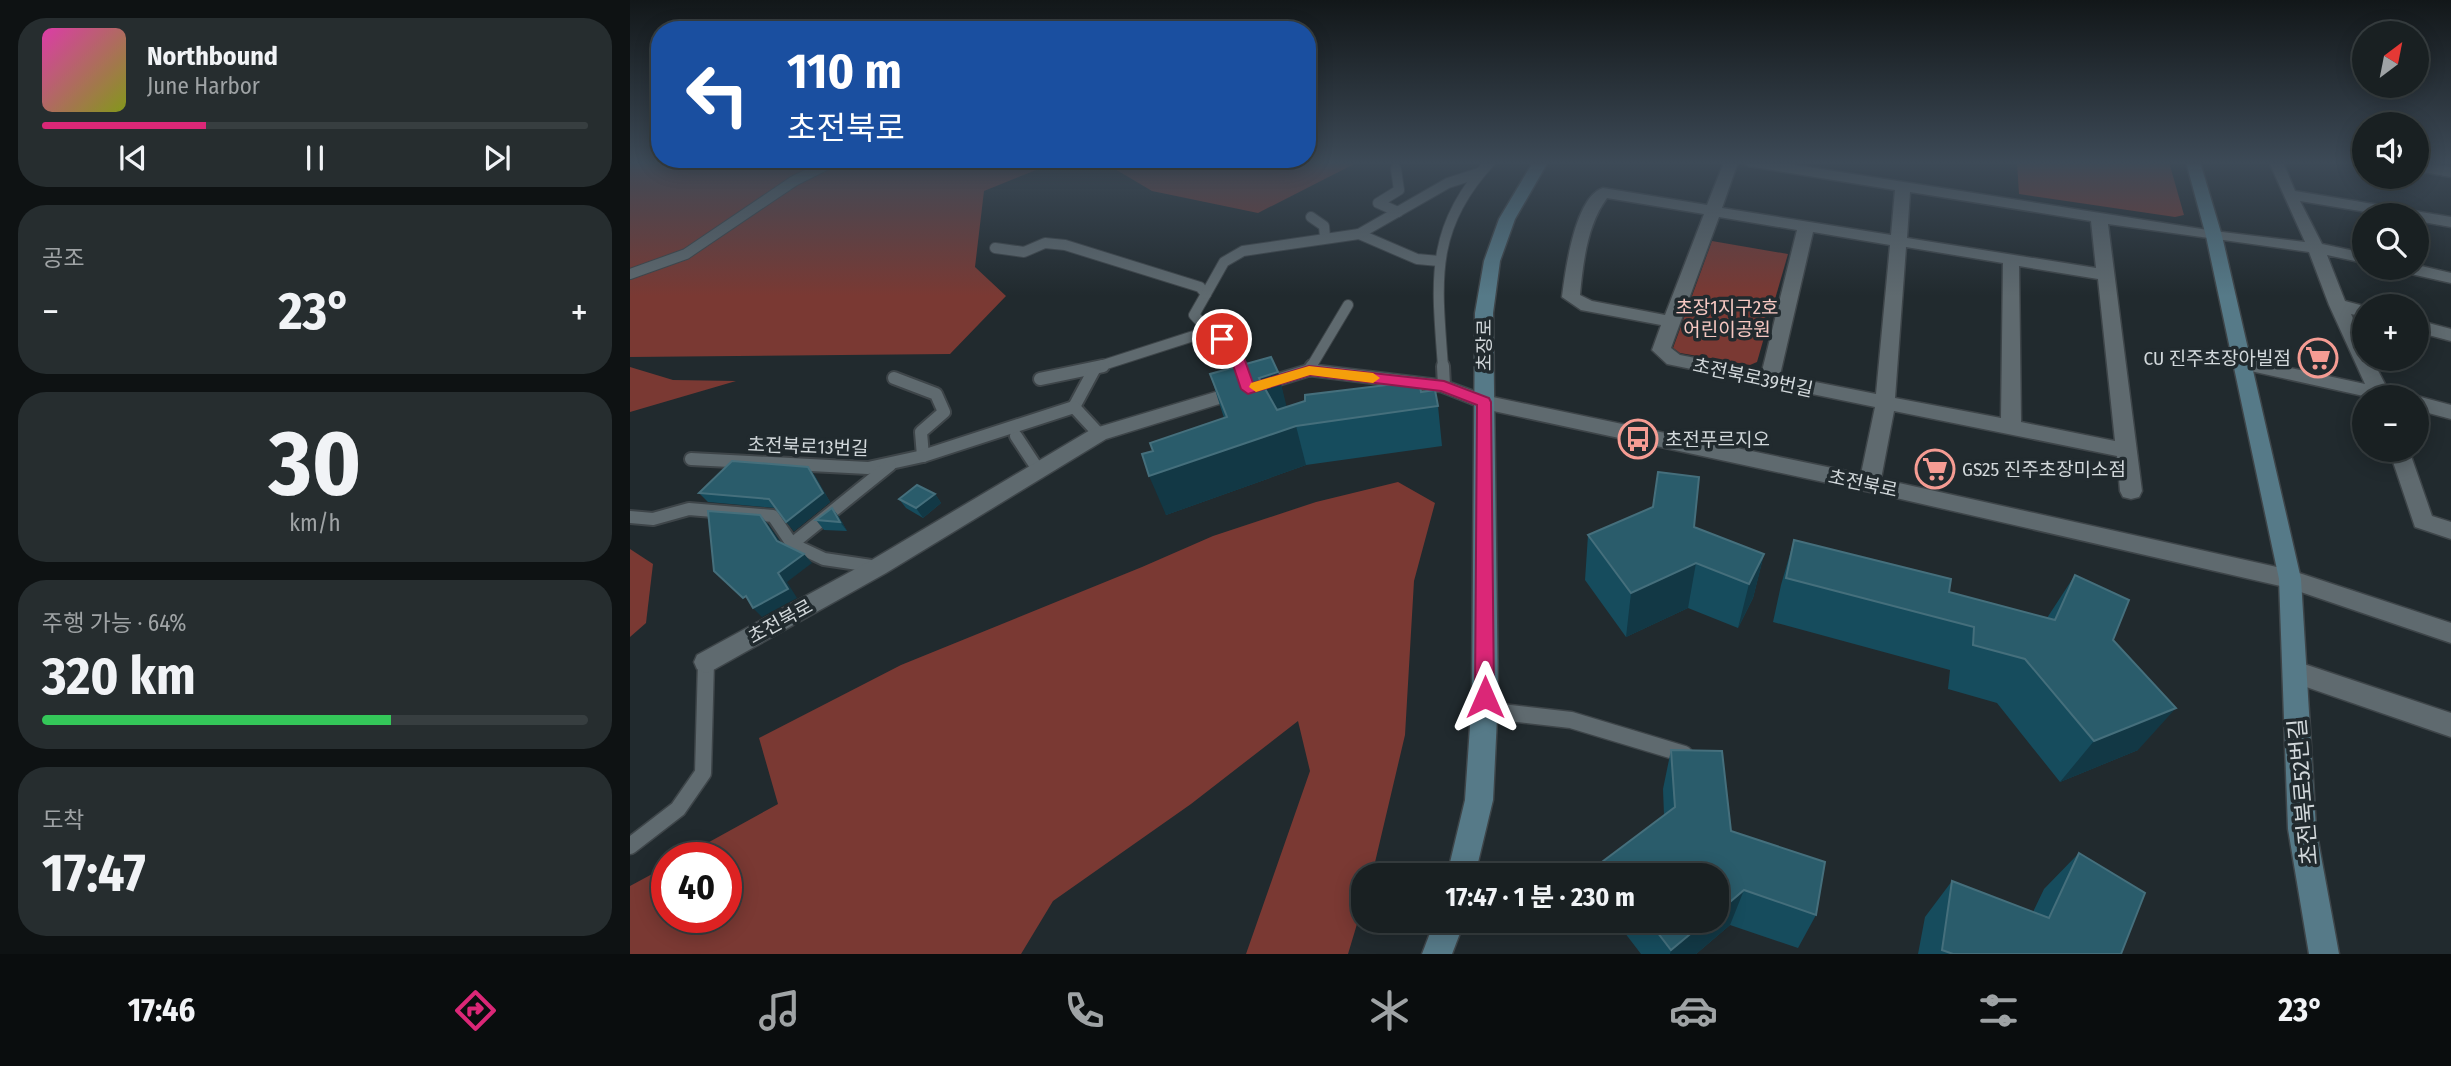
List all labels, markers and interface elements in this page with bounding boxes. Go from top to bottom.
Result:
north arrow [2352,21,2429,98]
map controls [2352,21,2429,462]
text: Northbound [147,41,278,72]
text: 110 m [787,42,902,101]
icon: left [672,49,763,140]
text: June Harbor [147,72,260,100]
text: 초전북로 [787,109,905,147]
button: sound [2352,112,2429,189]
icon: previous [114,139,152,177]
icon: pause [296,139,334,177]
icon: next [478,139,516,177]
button: search [2352,203,2429,280]
text: 공조 [42,244,84,272]
text: 23° [278,280,351,343]
text: − [42,289,59,335]
text: + [571,289,588,335]
button: + [2352,294,2429,371]
park label: 초장1지구2호 어린이공원 [1675,296,1779,341]
pin [1192,309,1252,369]
street label: 초장로 [1473,319,1496,371]
icon: arrive [1203,320,1241,358]
supermarket icon: CU 진주초장아빌점 [2297,337,2339,379]
place label: CU 진주초장아빌점 [2144,347,2291,370]
street label: 초전북로39번길 [1691,354,1815,401]
button: − [2352,385,2429,462]
text: 30 [269,409,361,518]
bus stop icon: 초전푸르지오 [1617,418,1659,460]
place label: 초전푸르지오 [1665,428,1770,451]
street label: 초전북로13번길 [747,433,869,460]
supermarket icon: GS25 진주초장미소점 [1914,448,1956,490]
place label: GS25 진주초장미소점 [1962,458,2126,481]
street label: 초전북로 [1826,465,1899,502]
text: km/h [289,509,341,537]
street label: 초전북로 [744,594,816,648]
text: 주행 가능 · 64% [42,609,187,637]
text: 320 km [42,645,196,708]
position arrow [1448,660,1522,734]
street label: 초전북로52번길 [2283,717,2323,867]
text: 도착 [42,806,84,834]
text: 17:47 [42,842,146,905]
speed limit sign: 40 [651,842,742,933]
text: 17:47 · 1 분 · 230 m [1445,882,1635,913]
icon: directions [451,986,500,1035]
icon: music [755,986,804,1035]
icon: phone [1060,986,1109,1035]
icon: climate [1365,986,1414,1035]
icon: car [1669,986,1718,1035]
icon: filters [1974,986,2023,1035]
text: 17:46 [128,991,195,1029]
text: 23° [2278,991,2323,1029]

